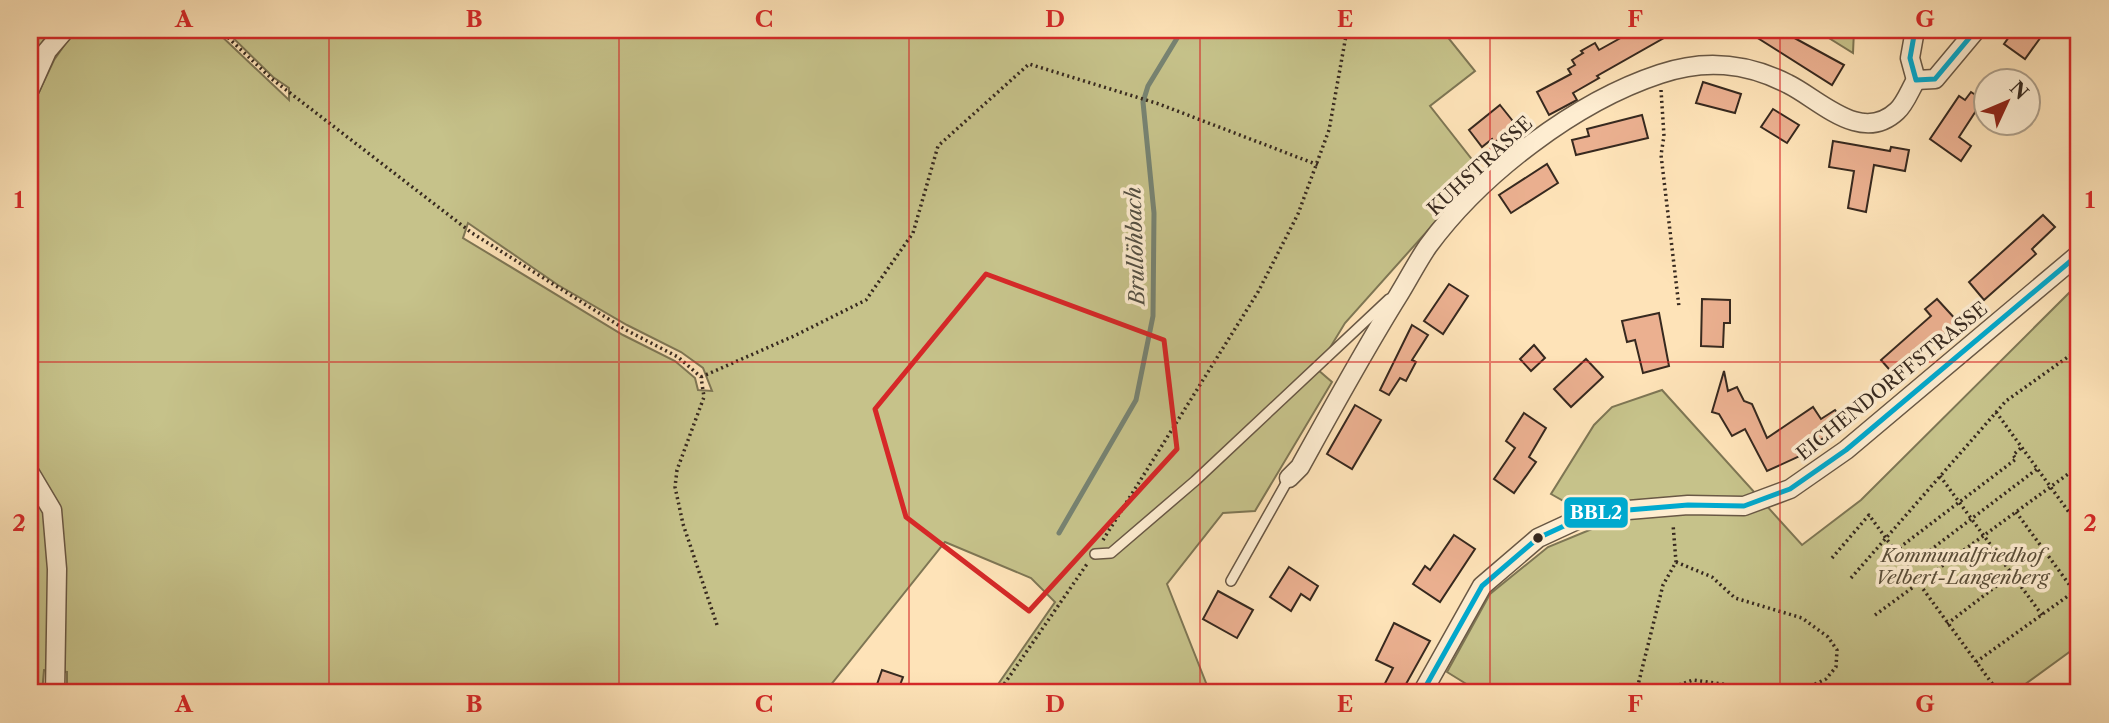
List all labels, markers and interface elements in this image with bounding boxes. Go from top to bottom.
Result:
text: A [174,5,194,33]
text: B [465,5,483,33]
text: C [755,5,773,33]
text: D [1045,5,1065,33]
text: E [1337,5,1353,33]
text: F [1627,5,1643,33]
text: G [1915,5,1935,33]
north arrow [1972,66,2042,136]
text: N [2005,77,2033,104]
street label: KUHSTRASSE [1423,112,1537,220]
text: 1 [14,186,25,214]
water label: Brullöhbach [1120,186,1150,308]
text: 1 [2085,186,2096,214]
street label: EICHENDORFFSTRASSE [1792,297,1992,465]
line badge: BBL2 [1563,496,1629,529]
text: BBL2 [1570,501,1622,524]
text: 2 [12,509,26,537]
text: 2 [2083,509,2097,537]
unlabelled marker [1531,531,1545,545]
park label: Kommunalfriedhof Velbert-Langenberg [1875,544,2051,589]
text: A [174,690,194,718]
text: B [465,690,483,718]
text: C [755,690,773,718]
text: D [1045,690,1065,718]
text: E [1337,690,1353,718]
text: F [1627,690,1643,718]
text: G [1915,690,1935,718]

